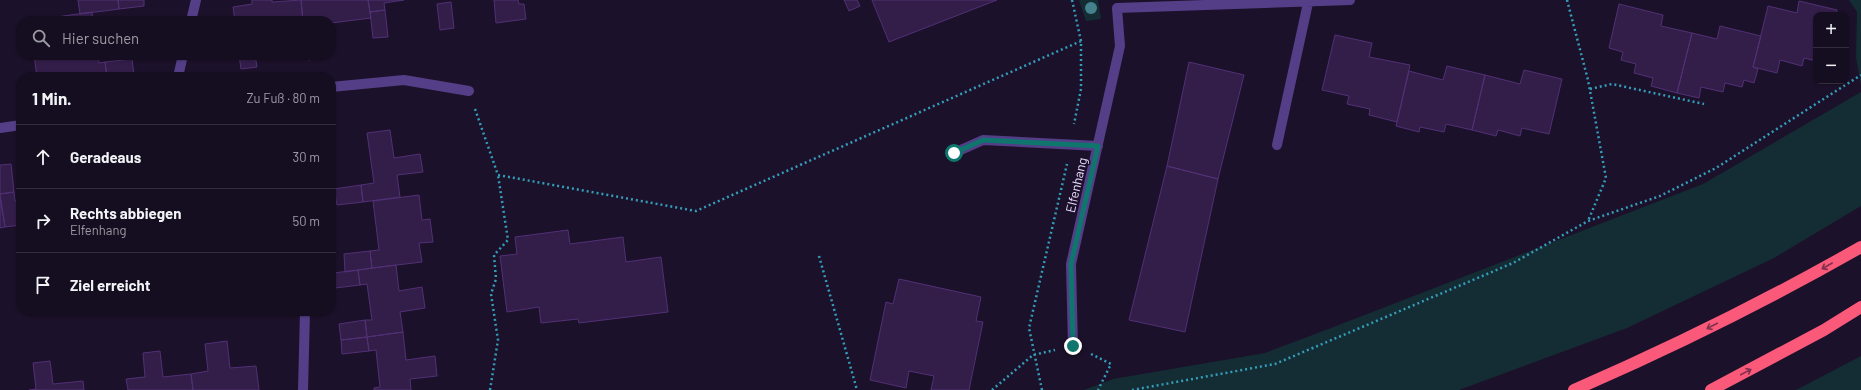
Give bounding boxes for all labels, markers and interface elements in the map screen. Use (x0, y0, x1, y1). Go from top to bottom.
map controls (1813, 12, 1849, 84)
button: + (1813, 12, 1849, 48)
search box (16, 16, 336, 60)
icon: search (30, 27, 52, 49)
text: Hier suchen (62, 29, 139, 47)
button: − (1813, 48, 1849, 84)
text: 1 Min. (32, 88, 72, 108)
text: Zu Fuß · 80 m (246, 90, 320, 106)
route start (945, 144, 963, 162)
icon: ahead (32, 146, 54, 168)
text: Geradeaus (70, 148, 141, 166)
text: 30 m (293, 149, 320, 165)
street label: Elfenhang (1062, 156, 1090, 214)
text: Rechts abbiegen (70, 204, 181, 222)
icon: right (32, 210, 54, 232)
text: 50 m (293, 213, 320, 229)
text: Elfenhang (70, 222, 126, 238)
one-way arrow (1821, 263, 1833, 271)
icon: arrive (32, 274, 54, 296)
text: Ziel erreicht (70, 276, 151, 294)
one-way arrow (1706, 323, 1718, 330)
route end (1064, 337, 1082, 355)
one-way arrow (1739, 367, 1751, 375)

